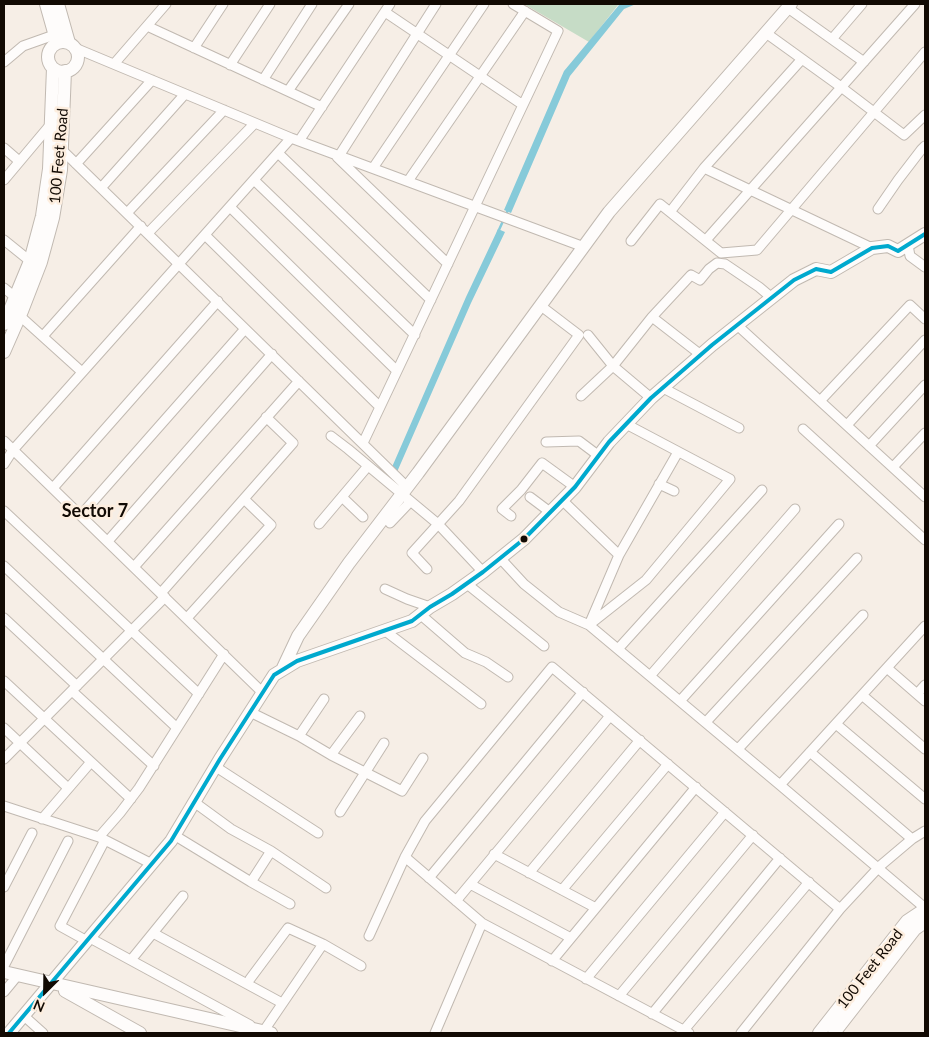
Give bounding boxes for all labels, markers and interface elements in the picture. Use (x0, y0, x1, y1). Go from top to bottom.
street label: 100 Feet Road (46, 107, 72, 205)
district label: Sector 7 (62, 500, 128, 522)
unlabelled marker (519, 534, 529, 544)
street label: 100 Feet Road (833, 926, 907, 1012)
north arrow (20, 967, 70, 1017)
text: N (31, 996, 47, 1016)

